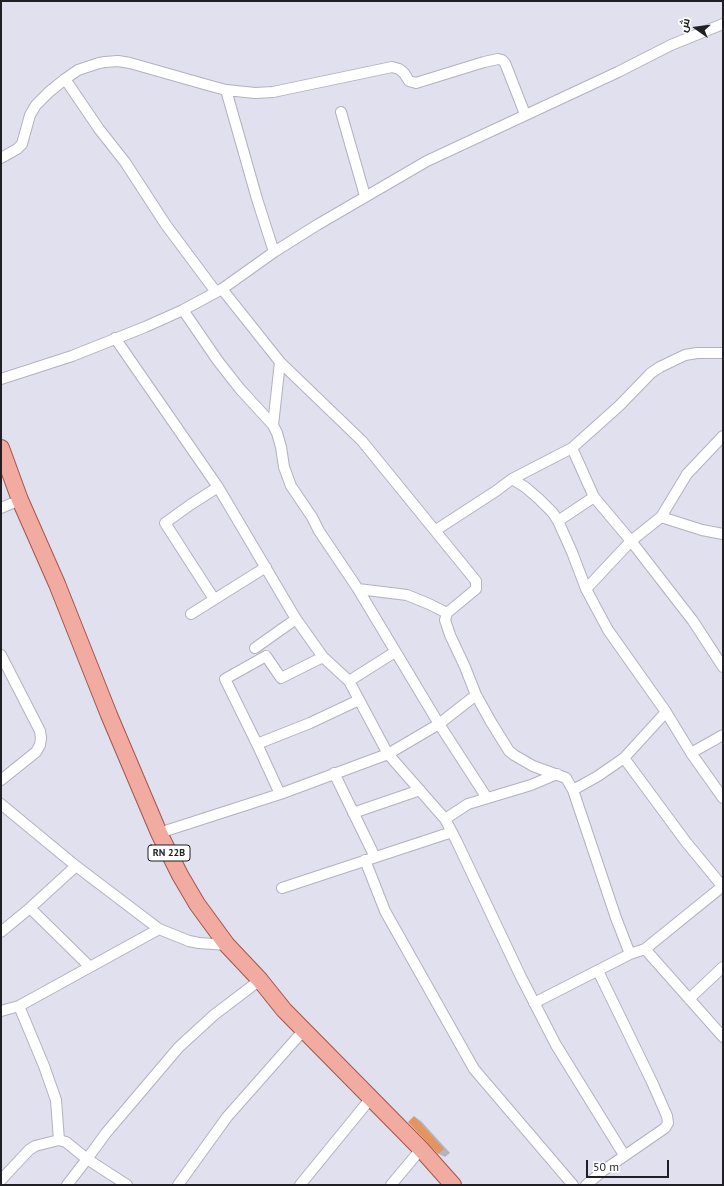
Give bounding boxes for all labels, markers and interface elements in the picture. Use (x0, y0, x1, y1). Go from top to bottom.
north arrow (676, 8, 716, 48)
text: ش (676, 17, 693, 34)
road number: RN 22B (148, 845, 190, 861)
scale bar (588, 1152, 671, 1178)
text: 50 m (593, 1159, 619, 1174)

